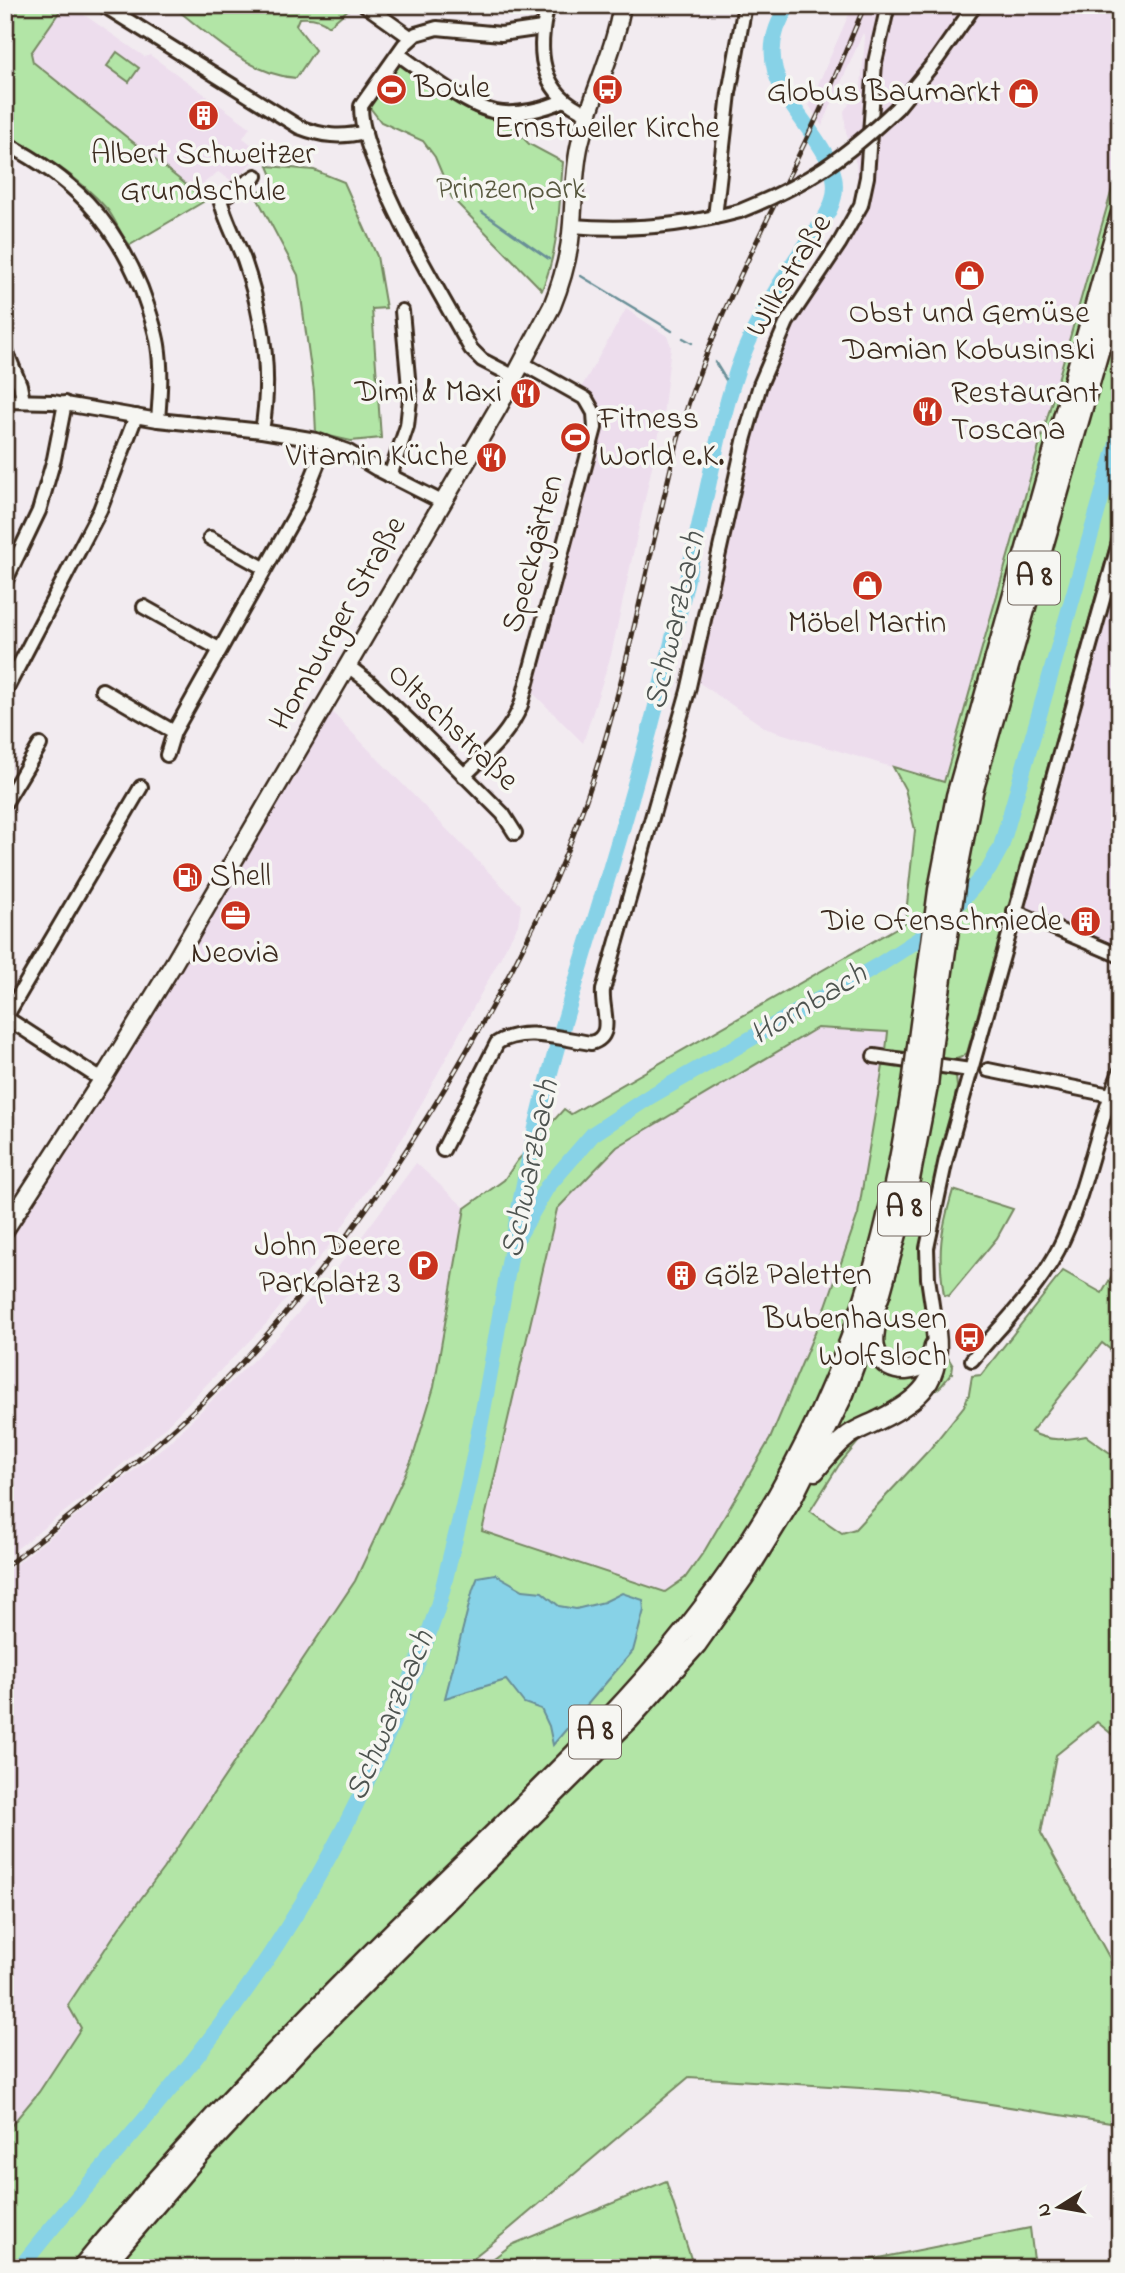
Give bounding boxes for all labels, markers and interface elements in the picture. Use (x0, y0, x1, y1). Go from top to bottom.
place label: Boule (413, 66, 491, 113)
place label: Globus Baumarkt (767, 70, 1001, 117)
sports icon: Boule (374, 72, 408, 106)
bus stop icon: Ernstweiler Kirche (590, 73, 624, 107)
shop icon: Globus Baumarkt (1007, 76, 1041, 110)
building icon: Albert Schweitzer Grundschule (186, 99, 220, 133)
place label: Ernstweiler Kirche (494, 106, 721, 153)
place label: Albert Schweitzer Grundschule (91, 132, 315, 216)
park label: Prinzenpark (436, 167, 587, 214)
street label: Wilkstraße (735, 205, 846, 347)
shop icon: Obst und Gemüse Damian Kobusinski (952, 258, 986, 292)
place label: Obst und Gemüse Damian Kobusinski (842, 291, 1095, 375)
place label: Dimi & Maxi (354, 370, 502, 417)
place label: Restaurant Toscana (951, 371, 1100, 455)
restaurant icon: Dimi & Maxi (508, 376, 542, 410)
restaurant icon: Restaurant Toscana (911, 395, 945, 429)
place label: Fitness World e.K. (598, 397, 725, 481)
sports icon: Fitness World e.K. (559, 421, 593, 455)
place label: Vitamin Küche (285, 434, 469, 481)
restaurant icon: Vitamin Küche (474, 440, 508, 474)
street label: Speckgärten (490, 470, 578, 638)
street label: Homburger Straße (258, 507, 420, 740)
water label: Schwarzbach (632, 526, 720, 714)
road number: A 8 (1008, 552, 1060, 604)
shop icon: Möbel Martin (850, 568, 884, 602)
place label: Möbel Martin (788, 601, 946, 648)
street label: Oltschstraße (375, 653, 529, 804)
place label: Shell (210, 854, 271, 901)
fuel station icon: Shell (170, 860, 204, 894)
office icon: Neovia (218, 898, 252, 932)
place label: Die Ofenschmiede (820, 899, 1063, 946)
building icon: Die Ofenschmiede (1068, 905, 1102, 939)
place label: Neovia (191, 931, 279, 978)
water label: Hornbach (742, 951, 878, 1059)
water label: Schwarzbach (489, 1074, 574, 1262)
road number: A 8 (878, 1182, 930, 1236)
place label: John Deere Parkplatz 3 (254, 1224, 402, 1308)
parking icon: John Deere Parkplatz 3 (407, 1248, 441, 1282)
place label: Gölz Paletten (704, 1253, 872, 1300)
building icon: Gölz Paletten (664, 1259, 698, 1293)
place label: Bubenhausen Wolfsloch (762, 1297, 947, 1381)
bus stop icon: Bubenhausen Wolfsloch (953, 1321, 987, 1355)
water label: Schwarzbach (334, 1622, 449, 1809)
road number: A 8 (569, 1706, 621, 1758)
north arrow (1024, 2172, 1094, 2242)
text: N (1030, 2201, 1059, 2219)

